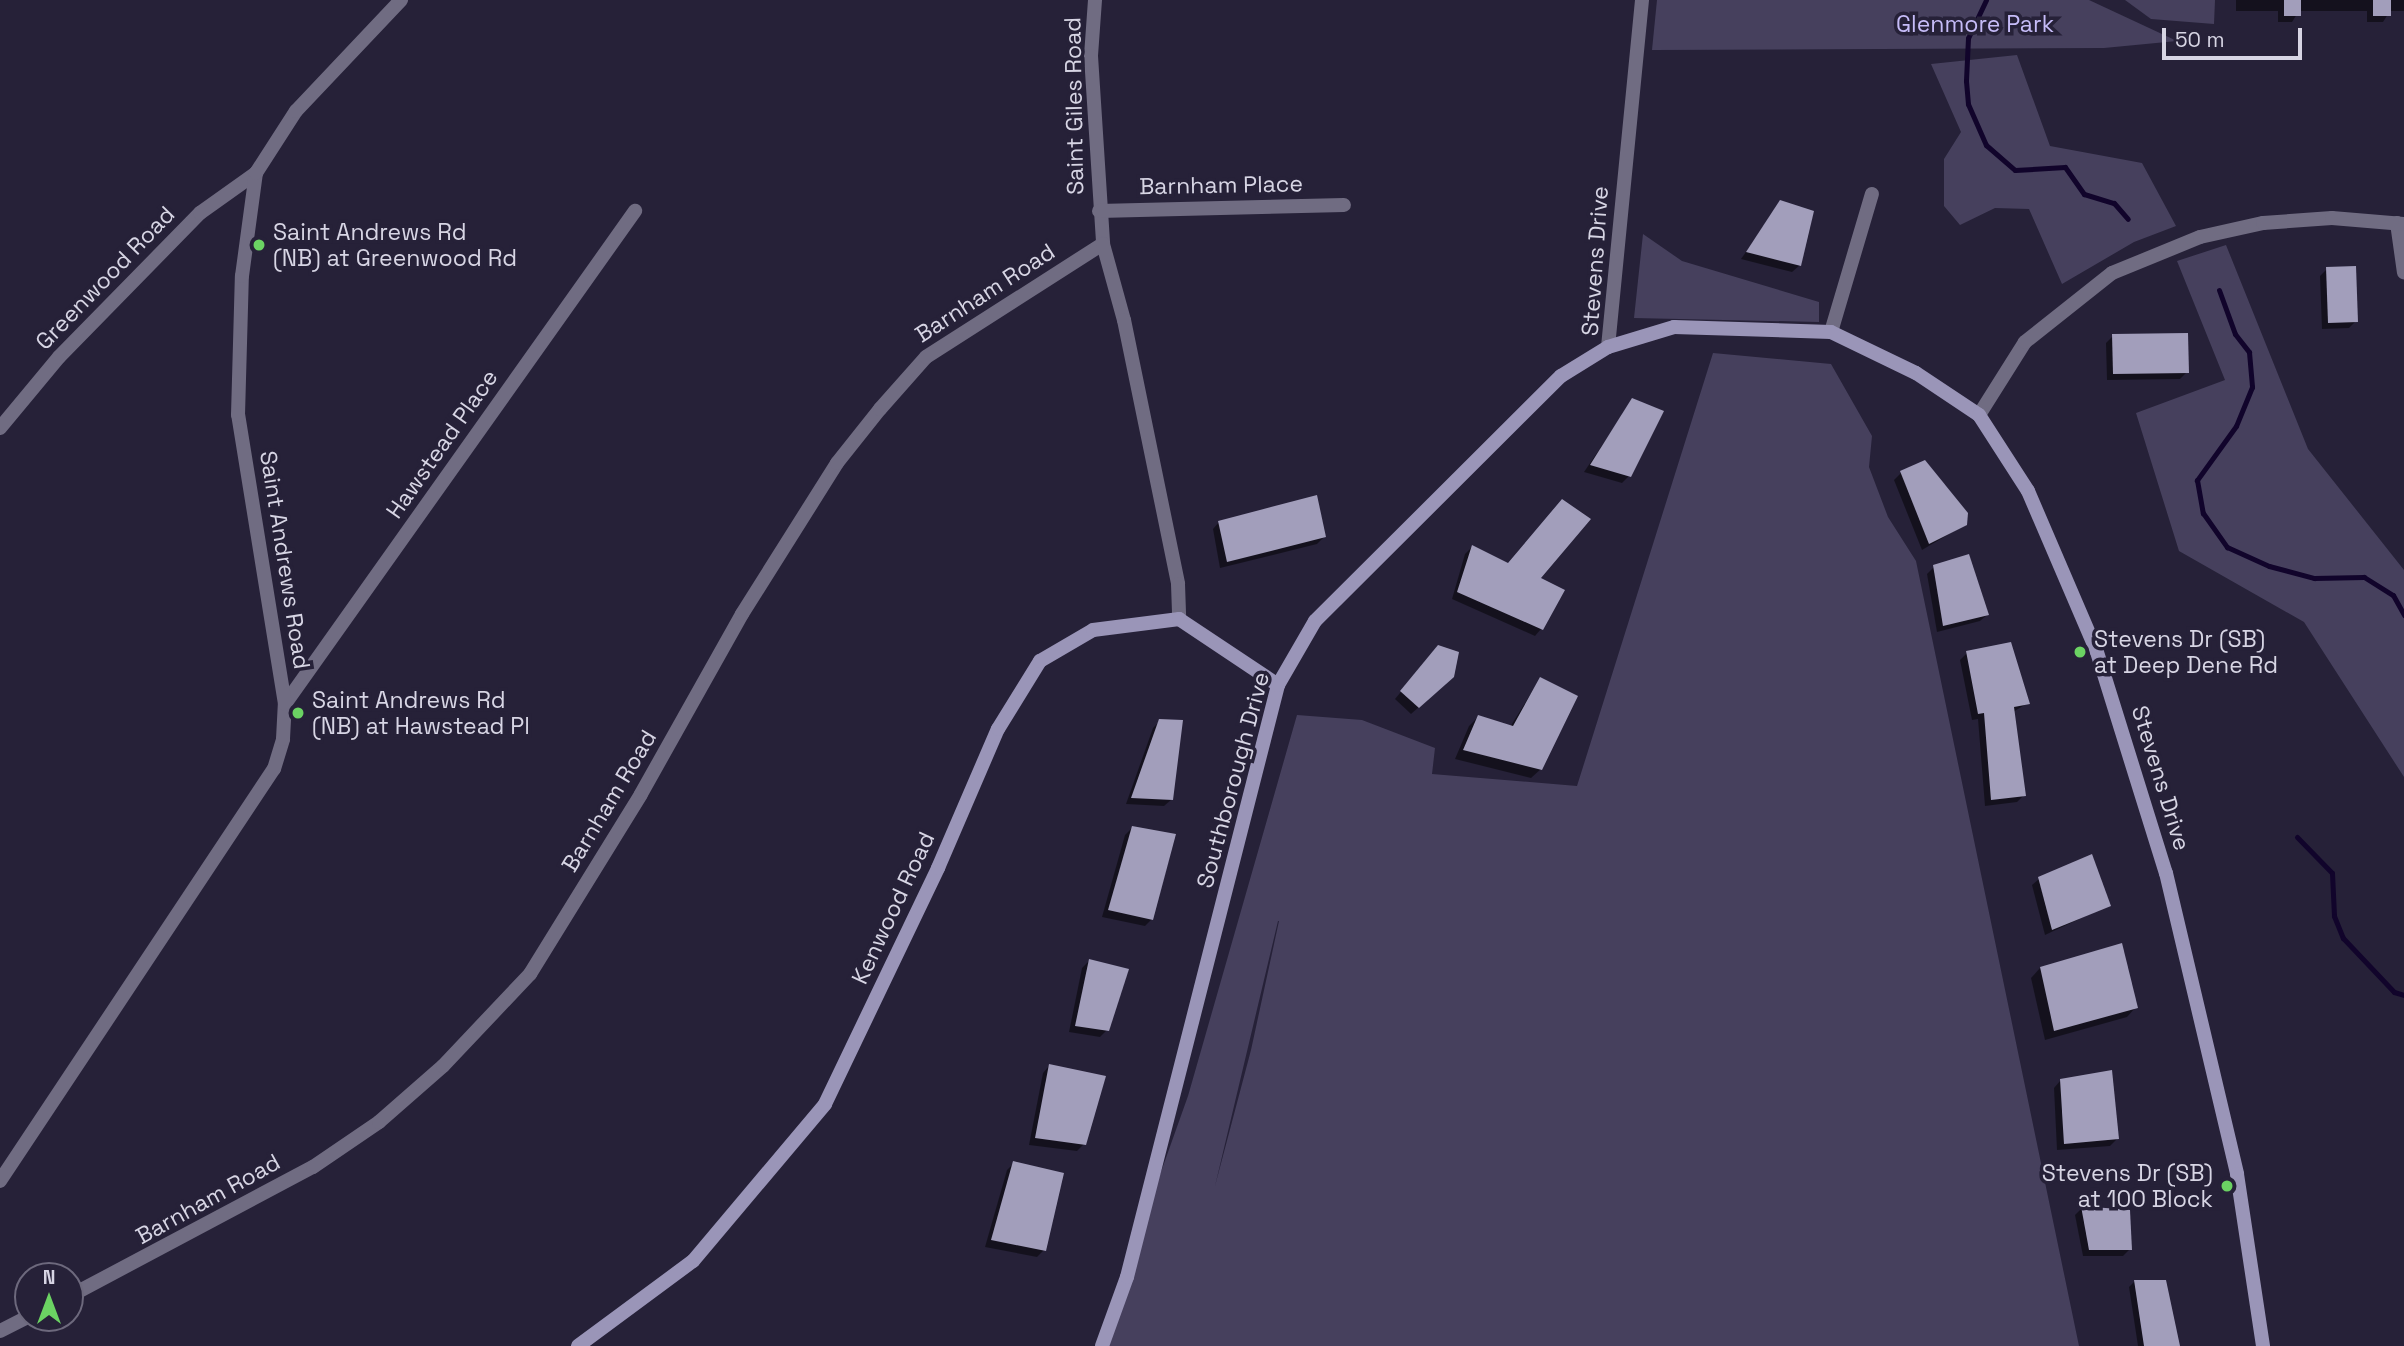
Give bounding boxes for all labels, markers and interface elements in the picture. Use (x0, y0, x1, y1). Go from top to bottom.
park label: Glenmore Park (1896, 10, 2054, 38)
scale bar (2166, 14, 2306, 58)
street label: Saint Giles Road (1059, 17, 1089, 195)
text: 50 m (2175, 26, 2225, 53)
street label: Barnham Place (1139, 170, 1303, 200)
street label: Stevens Drive (1576, 185, 1614, 337)
street label: Greenwood Road (30, 201, 180, 355)
place label: Saint Andrews Rd (NB) at Greenwood Rd (273, 218, 517, 272)
marker: Saint Andrews Rd (NB) at Greenwood Rd (251, 237, 267, 253)
street label: Barnham Road (910, 238, 1060, 348)
street label: Hawstead Place (380, 364, 504, 524)
street label: Saint Andrews Road (254, 449, 316, 671)
place label: Stevens Dr (SB) at Deep Dene Rd (2094, 625, 2278, 679)
marker: Stevens Dr (SB) at Deep Dene Rd (2072, 644, 2088, 660)
street label: Southborough Drive (1191, 669, 1275, 891)
place label: Saint Andrews Rd (NB) at Hawstead Pl (312, 686, 530, 740)
street label: Stevens Drive (2126, 702, 2196, 854)
marker: Saint Andrews Rd (NB) at Hawstead Pl (290, 705, 306, 721)
street label: Barnham Road (556, 725, 662, 877)
street label: Kenwood Road (846, 827, 940, 989)
street label: Barnham Road (131, 1148, 285, 1250)
place label: Stevens Dr (SB) at 100 Block (2042, 1159, 2213, 1213)
marker: Stevens Dr (SB) at 100 Block (2219, 1178, 2235, 1194)
north arrow (14, 1262, 84, 1332)
text: N (43, 1265, 55, 1290)

